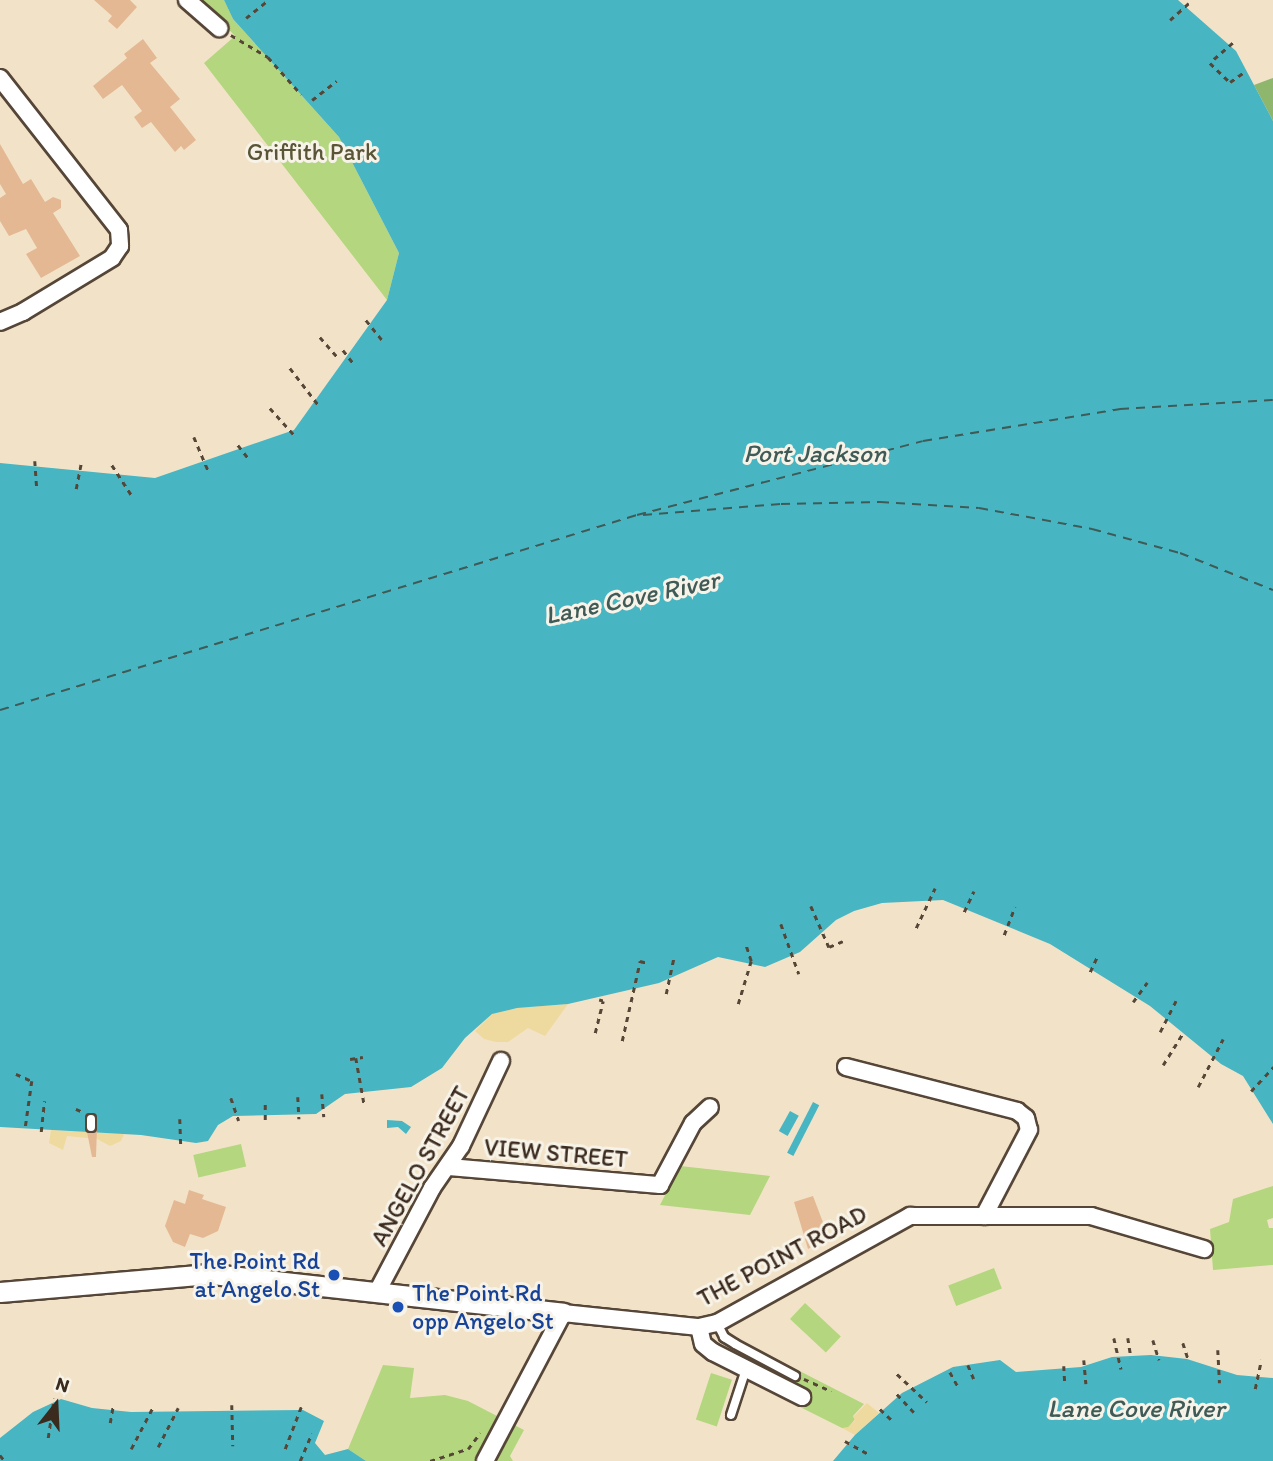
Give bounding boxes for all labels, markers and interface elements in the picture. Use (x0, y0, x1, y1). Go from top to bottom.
park label: Griffith Park (247, 138, 377, 166)
water label: Port Jackson (743, 438, 887, 470)
water label: Lane Cove River (542, 564, 722, 632)
street label: ANGELO STREET (364, 1081, 476, 1251)
street label: VIEW STREET (483, 1132, 629, 1174)
street label: THE POINT ROAD (694, 1200, 870, 1312)
place label: The Point Rd at Angelo St (190, 1247, 320, 1303)
marker: The Point Rd at Angelo St (326, 1267, 342, 1283)
place label: The Point Rd opp Angelo St (412, 1279, 554, 1335)
marker: The Point Rd opp Angelo St (390, 1299, 406, 1315)
north arrow (21, 1370, 91, 1440)
text: N (53, 1372, 72, 1397)
water label: Lane Cove River (1048, 1393, 1224, 1425)

